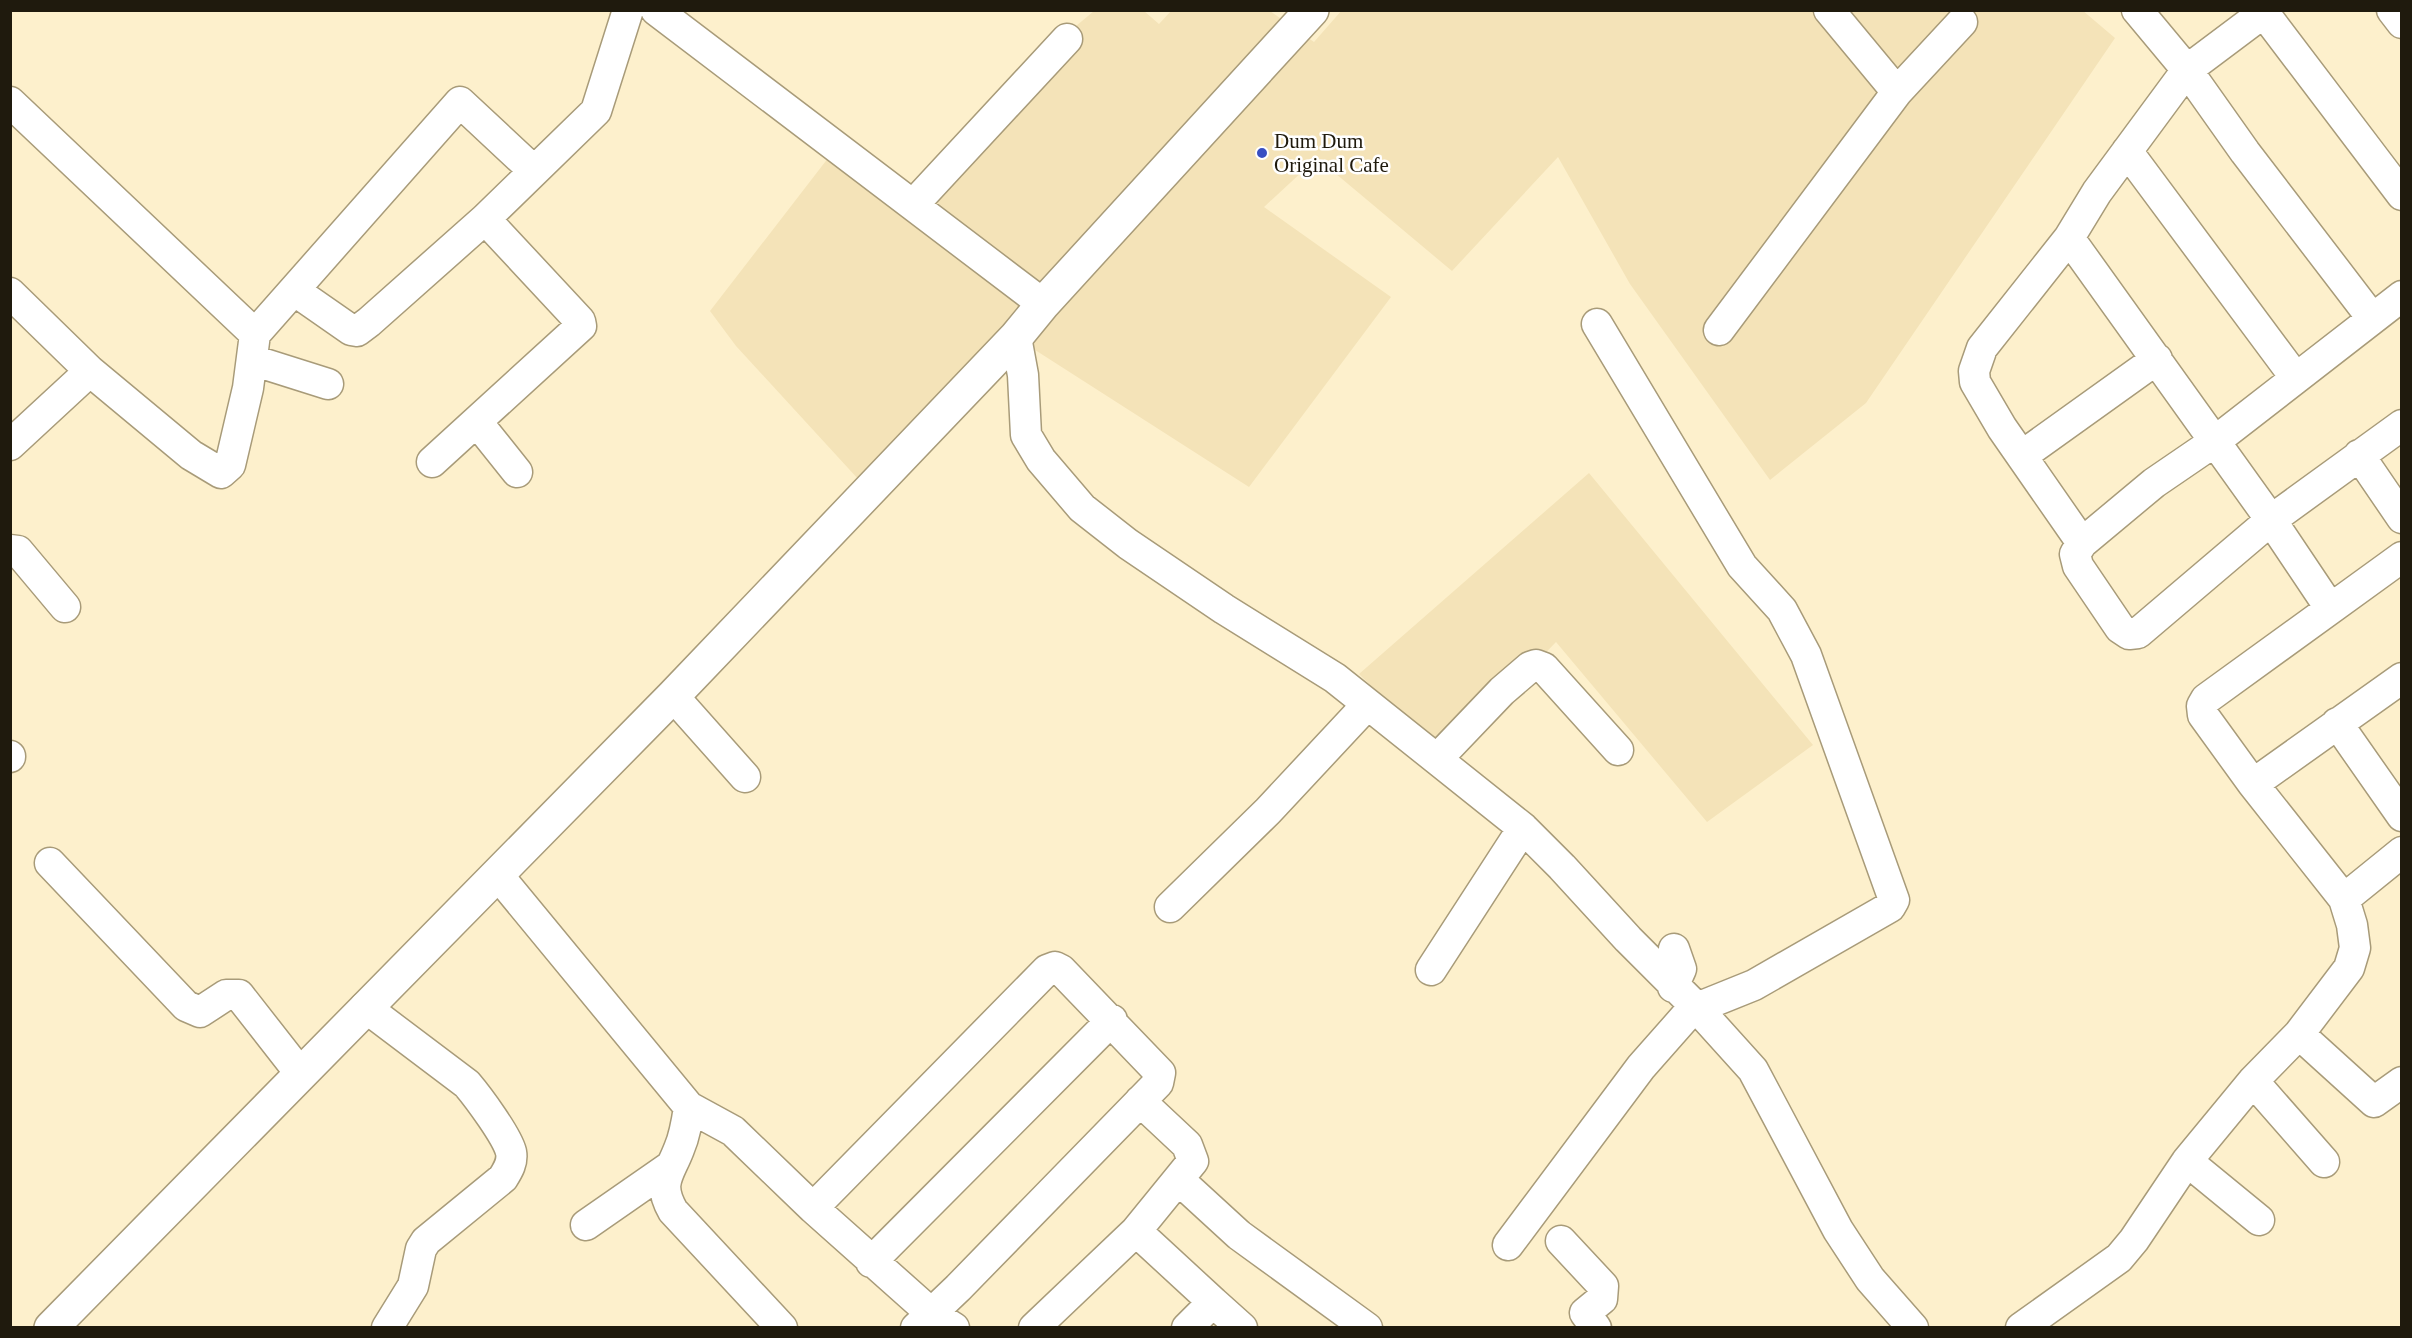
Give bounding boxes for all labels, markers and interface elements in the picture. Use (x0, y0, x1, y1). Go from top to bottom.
place label: Dum Dum Original Cafe (1274, 129, 1389, 177)
marker: Dum Dum Original Cafe (1255, 146, 1269, 160)

